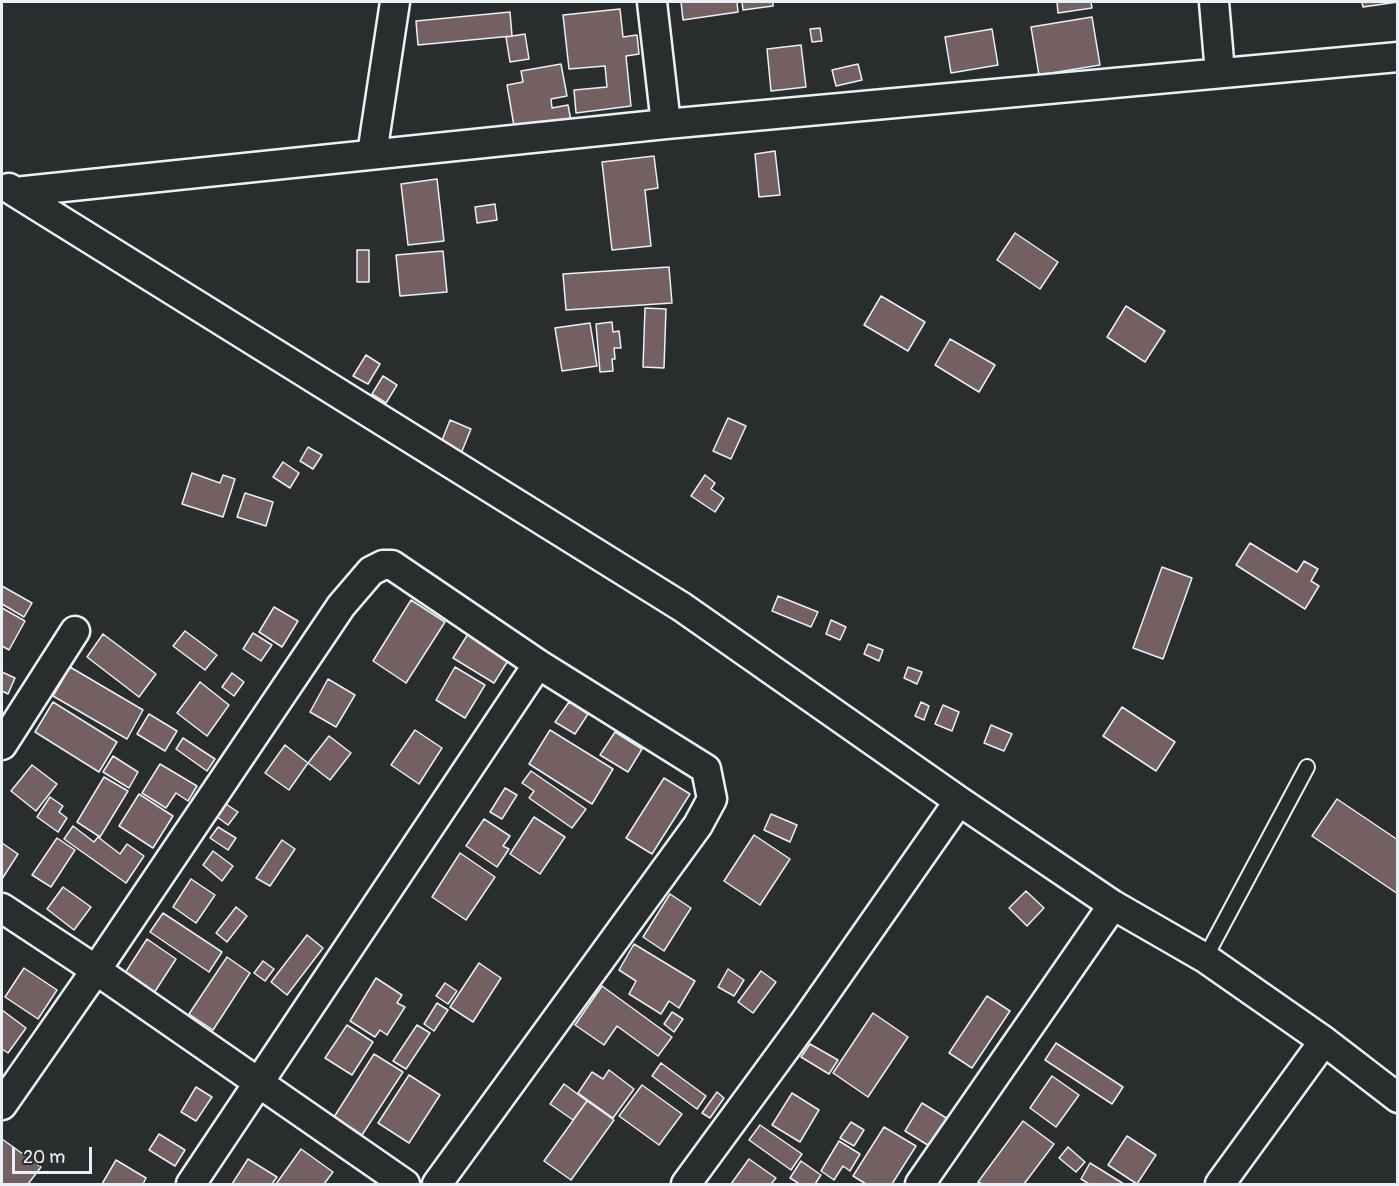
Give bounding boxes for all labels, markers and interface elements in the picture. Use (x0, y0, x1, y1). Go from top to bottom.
scale bar (15, 1135, 94, 1173)
text: 20 m (23, 1146, 65, 1169)

